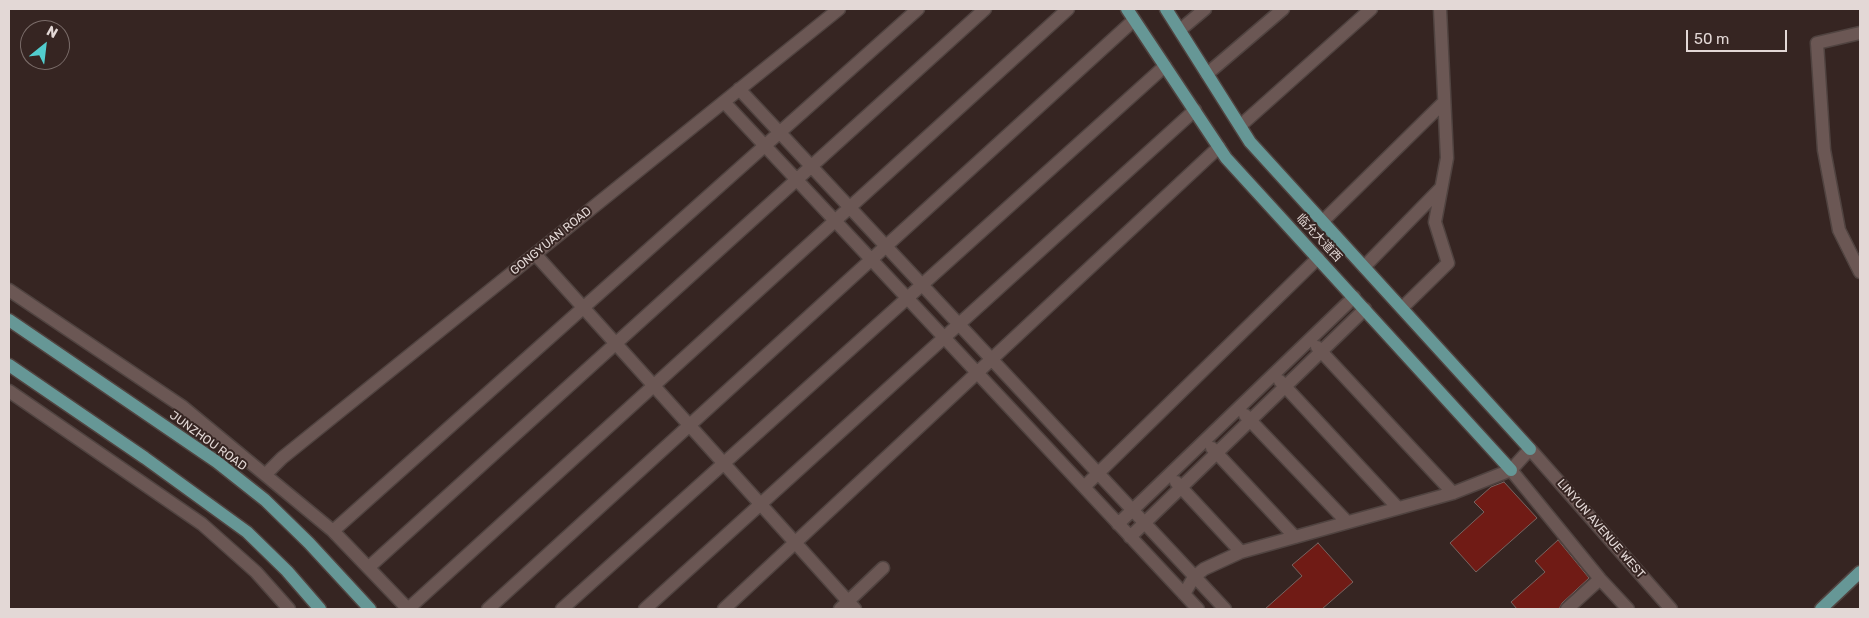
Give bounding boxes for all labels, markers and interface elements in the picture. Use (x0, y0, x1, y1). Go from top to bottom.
north arrow (20, 20, 70, 70)
scale bar (1689, 20, 1790, 52)
text: N (43, 22, 61, 42)
text: 50 m (1694, 30, 1729, 48)
street label: GONGYUAN ROAD (508, 204, 594, 278)
street label: 临允大道西 (1293, 211, 1345, 265)
street label: JUNZHOU ROAD (167, 408, 249, 474)
street label: LINYUN AVENUE WEST (1554, 477, 1648, 581)

